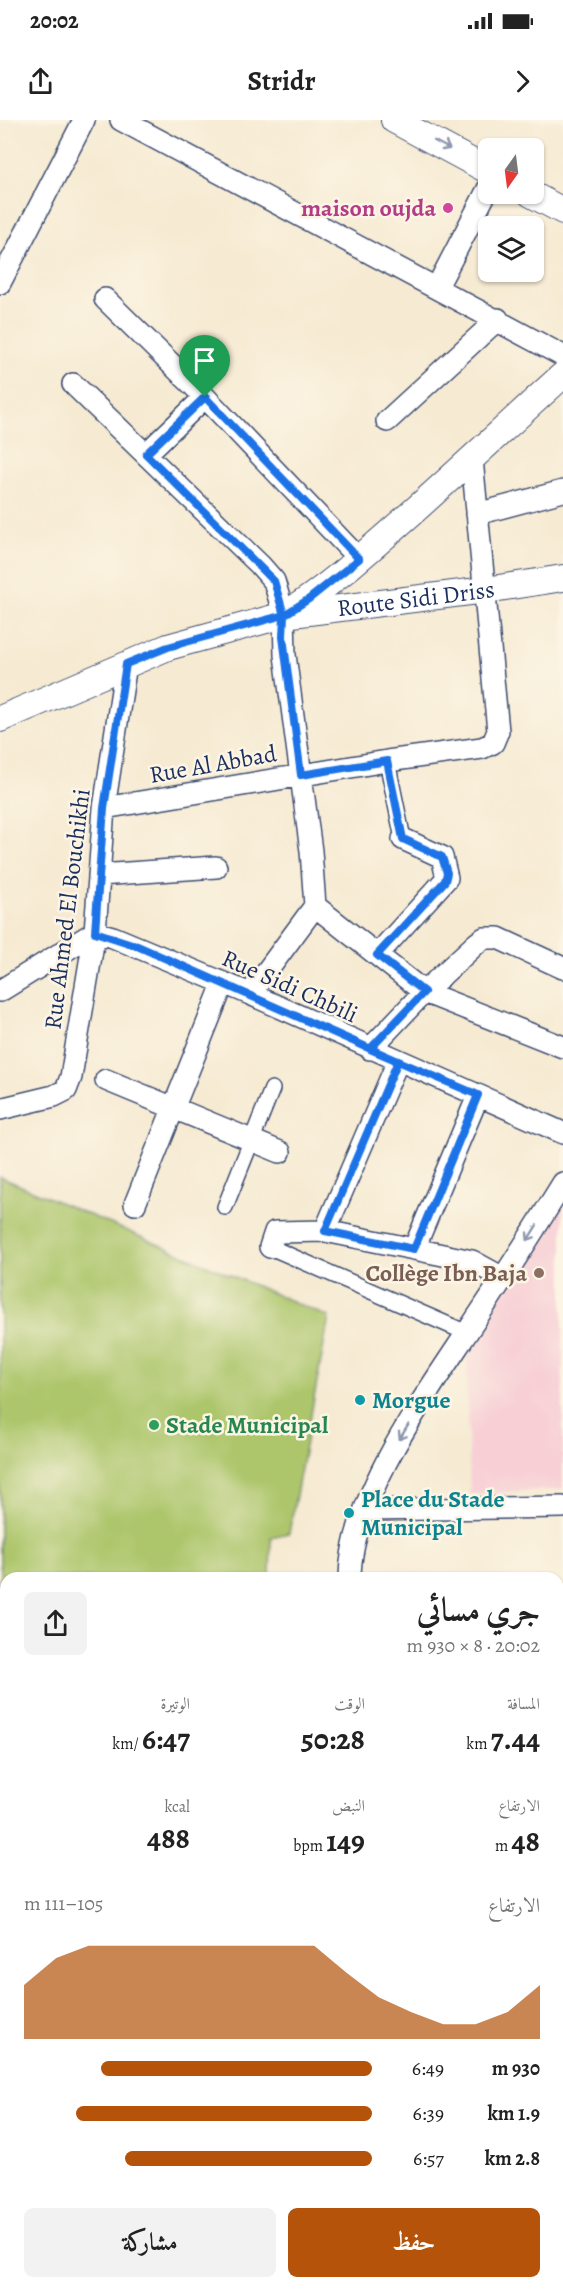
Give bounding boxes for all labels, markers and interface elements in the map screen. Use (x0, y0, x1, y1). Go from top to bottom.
text: 20:02 (30, 6, 79, 36)
text: Stridr (247, 63, 316, 99)
icon: share (24, 65, 57, 98)
icon: forward (506, 65, 539, 98)
north arrow (478, 138, 544, 204)
map controls (478, 138, 544, 282)
one-way arrow (432, 140, 450, 151)
place label: maison oujda (301, 192, 436, 224)
marker: maison oujda (441, 201, 455, 215)
button: layers (478, 216, 544, 282)
pin (179, 335, 230, 397)
icon: arrive (188, 344, 221, 377)
street label: Route Sidi Driss (335, 573, 497, 624)
street label: Rue Al Abbad (147, 737, 279, 791)
street label: Rue Ahmed El Bouchikhi (36, 787, 98, 1031)
street label: Rue Sidi Chbili (217, 942, 363, 1030)
one-way arrow (525, 1224, 537, 1241)
place label: Collège Ibn Baja (365, 1257, 527, 1289)
marker: Collège Ibn Baja (532, 1266, 546, 1280)
place label: Morgue (372, 1384, 451, 1416)
marker: Morgue (353, 1393, 367, 1407)
place label: Stade Municipal (166, 1409, 329, 1441)
marker: Stade Municipal (147, 1418, 161, 1432)
one-way arrow (398, 1423, 410, 1440)
place label: Place du Stade Municipal (361, 1483, 505, 1543)
marker: Place du Stade Municipal (342, 1506, 356, 1520)
text: جري مسائي (417, 1587, 540, 1632)
button: share (24, 1592, 87, 1655)
text: 20:02 · 8 × 930 m (407, 1632, 540, 1659)
text: الوتيرة (160, 1693, 190, 1715)
text: الوقت (334, 1693, 365, 1715)
text: المسافة (507, 1693, 540, 1715)
text: 6:47 (142, 1719, 190, 1759)
text: 50:28 (301, 1719, 365, 1759)
text: 7.44 (491, 1719, 540, 1759)
text: /km (112, 1733, 142, 1755)
text: km (466, 1733, 491, 1755)
text: النبض (332, 1795, 365, 1817)
text: الارتفاع (498, 1795, 540, 1817)
text: kcal (164, 1796, 190, 1818)
text: 488 (147, 1818, 190, 1858)
text: 149 (326, 1821, 365, 1861)
text: 48 (512, 1821, 540, 1861)
text: bpm (293, 1835, 326, 1857)
text: m (495, 1835, 512, 1857)
text: 105–111 m (24, 1890, 103, 1917)
text: الارتفاع (488, 1892, 540, 1919)
text: 6:49 (412, 2055, 444, 2082)
text: 930 m (492, 2055, 540, 2082)
text: 6:39 (413, 2100, 444, 2127)
text: 1.9 km (487, 2100, 540, 2127)
text: 6:57 (413, 2145, 444, 2172)
text: 2.8 km (485, 2145, 540, 2172)
button: مشاركة (24, 2208, 276, 2277)
button: حفظ (288, 2208, 540, 2277)

